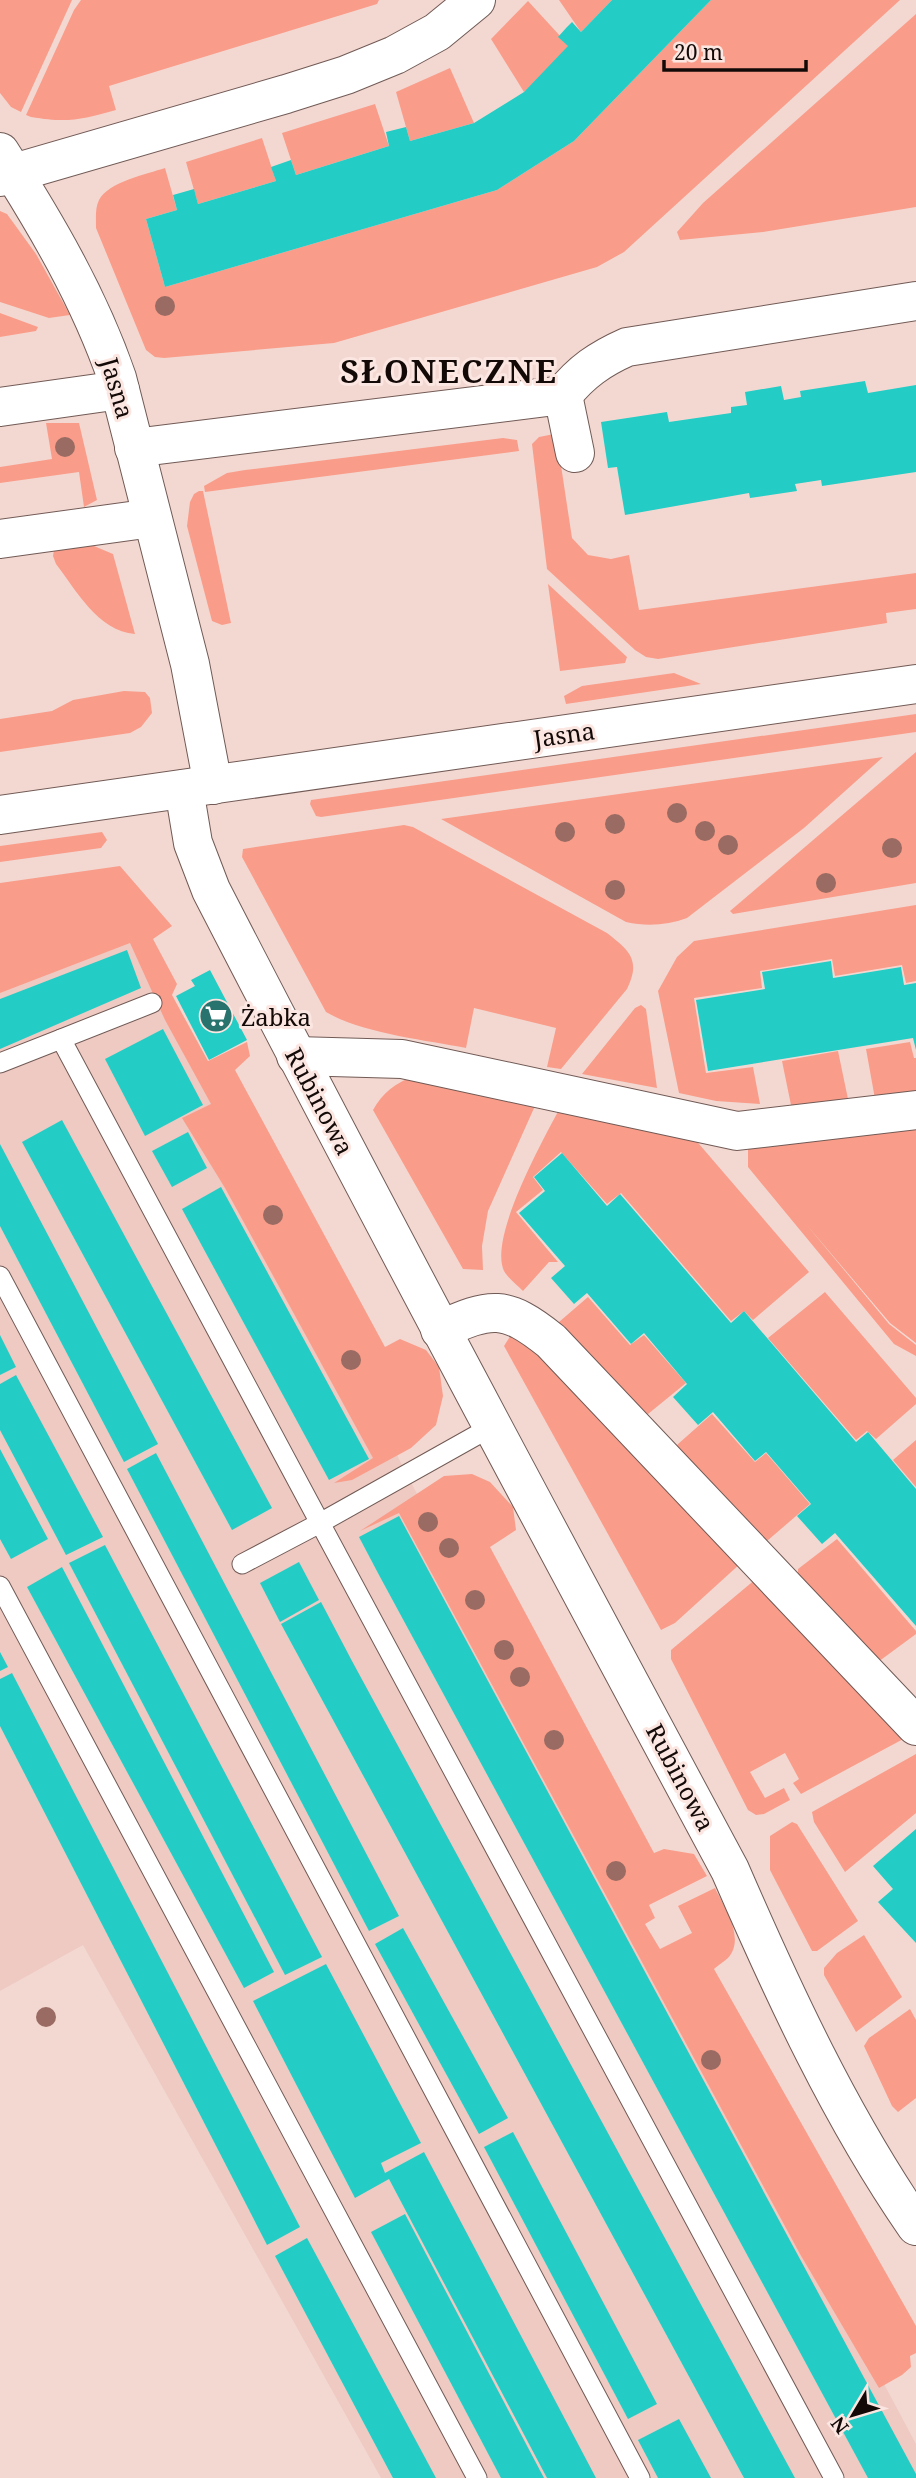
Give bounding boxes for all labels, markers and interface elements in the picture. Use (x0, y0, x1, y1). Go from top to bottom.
scale bar (664, 28, 806, 72)
text: 20 m (674, 38, 723, 66)
district label: SŁONECZNE (340, 349, 558, 392)
street label: Jasna (93, 353, 142, 422)
street label: Jasna (530, 713, 597, 755)
supermarket icon: Żabka (197, 997, 235, 1035)
place label: Żabka (241, 1000, 311, 1033)
street label: Rubinowa (278, 1042, 362, 1160)
street label: Rubinowa (639, 1718, 723, 1836)
north arrow (818, 2380, 888, 2450)
text: N (825, 2412, 854, 2439)

